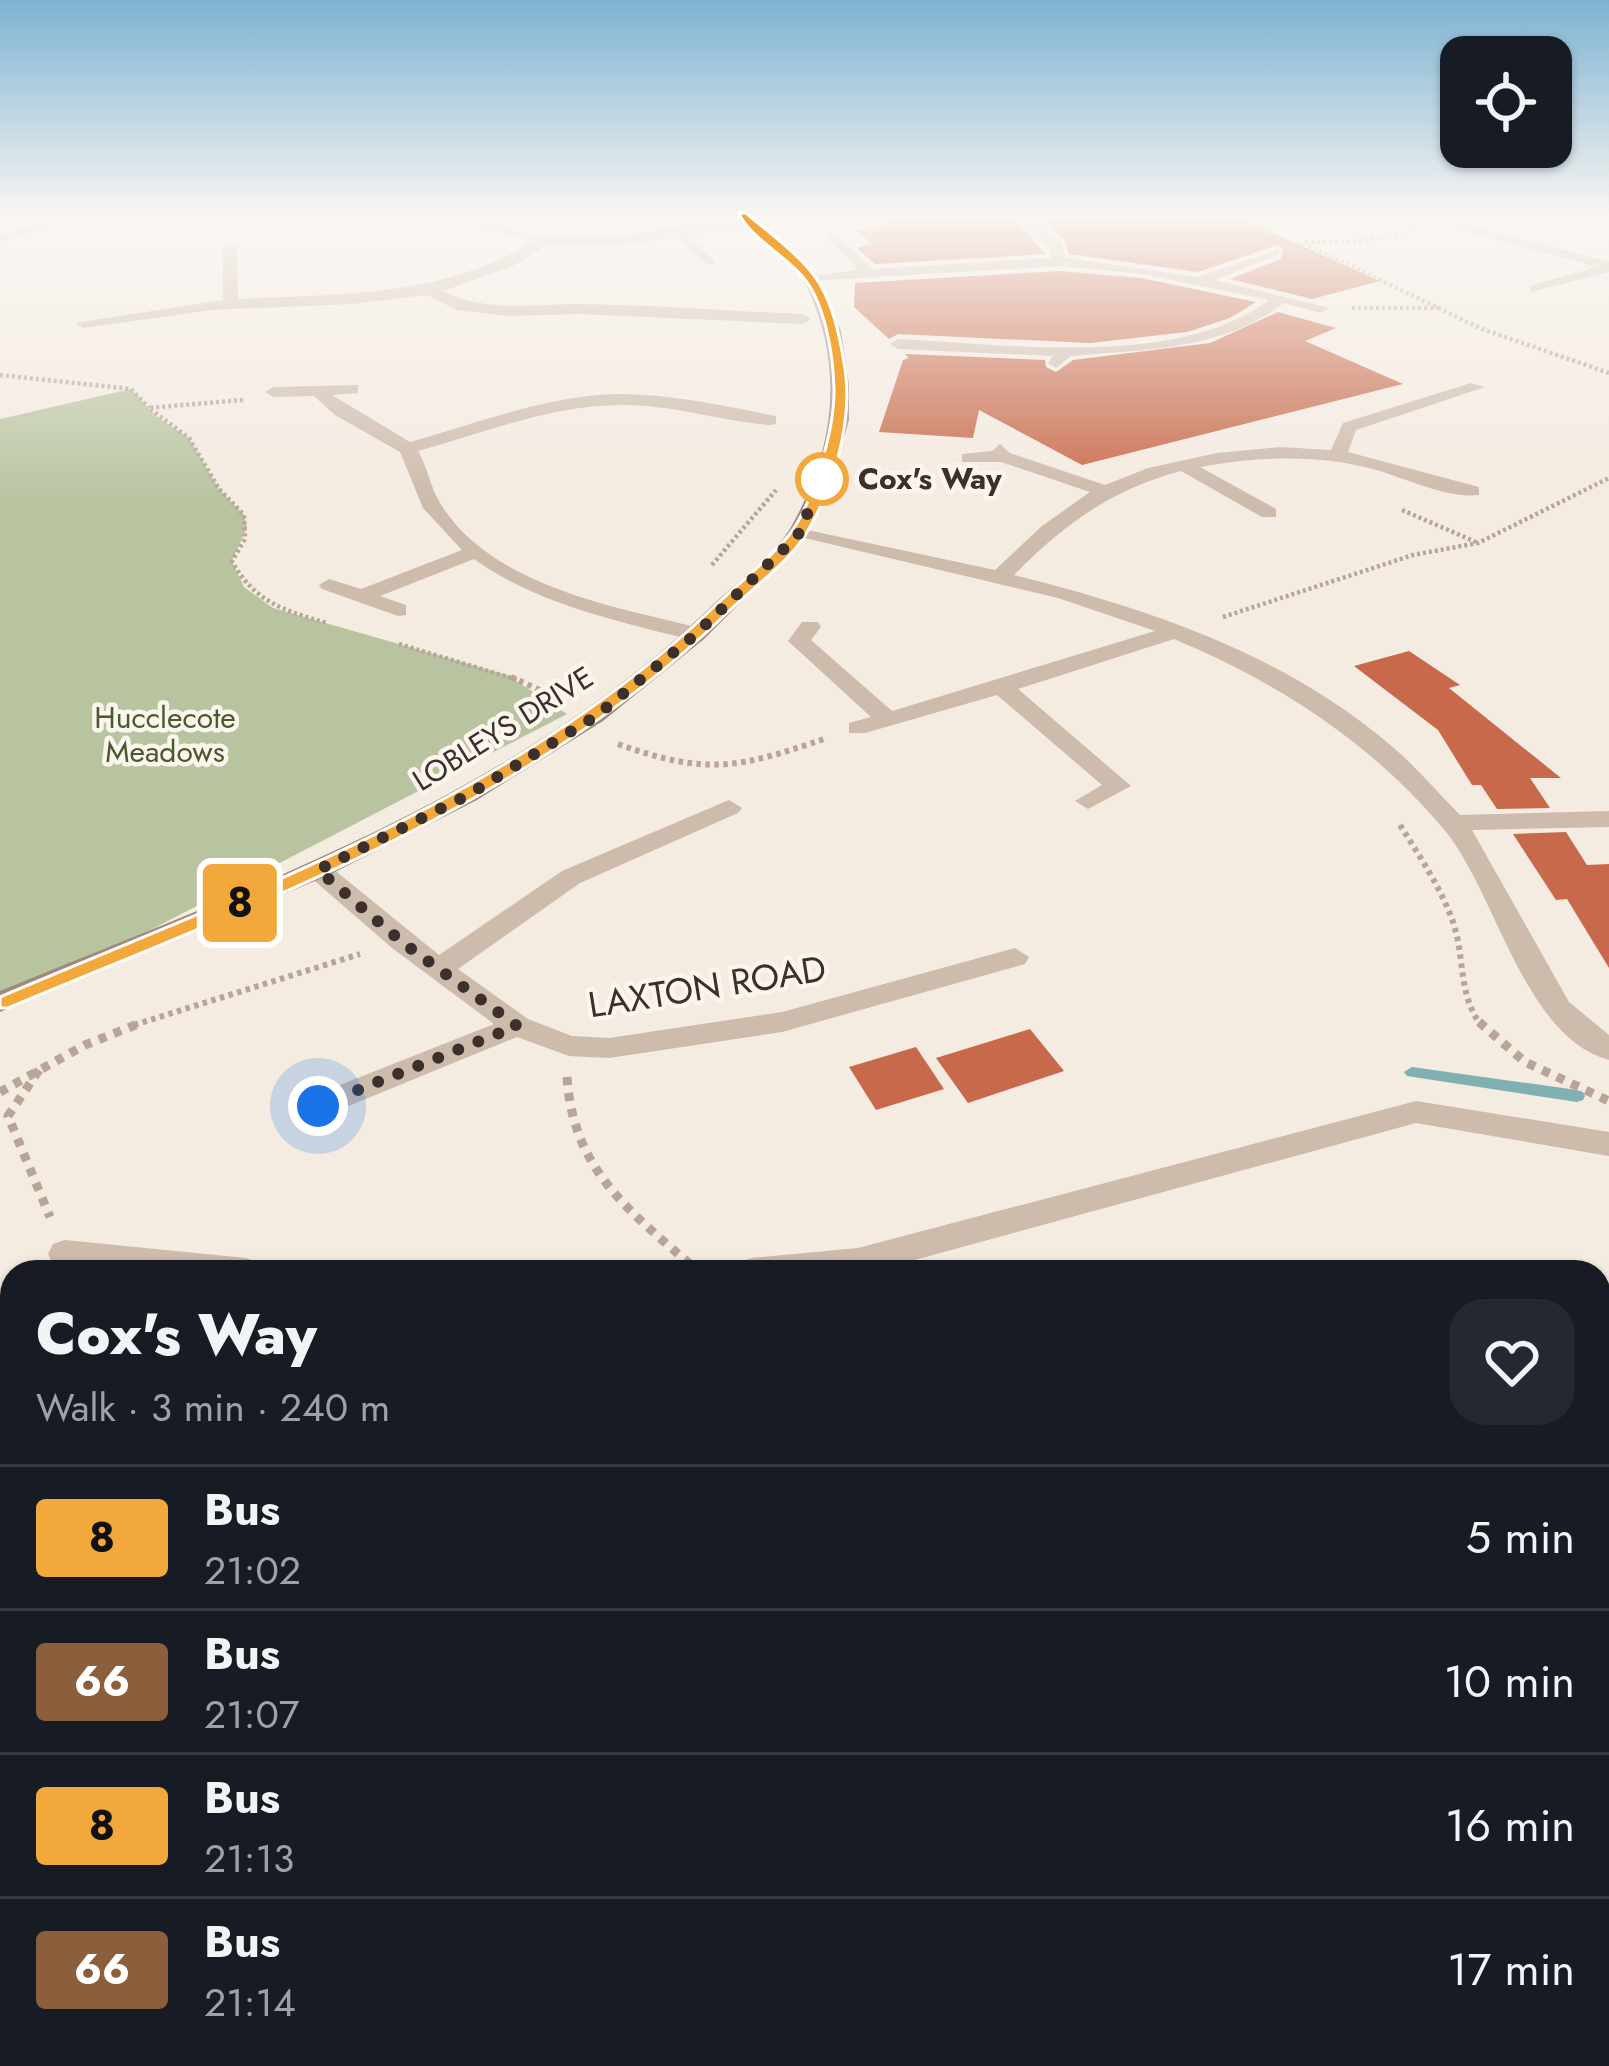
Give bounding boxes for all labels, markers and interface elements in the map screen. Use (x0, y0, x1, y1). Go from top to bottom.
map controls (1440, 36, 1572, 168)
button: locate (1440, 36, 1572, 168)
marker: Cox's Way (797, 454, 847, 504)
place label: Cox's Way (858, 457, 1002, 500)
street label: LOBLEYS DRIVE (404, 656, 602, 801)
park label: Hucclecote Meadows (94, 696, 236, 773)
line badge: 8 (201, 864, 279, 942)
text: 8 (227, 872, 253, 933)
street label: LAXTON ROAD (584, 942, 830, 1030)
your location (288, 1076, 348, 1136)
text: Cox's Way (36, 1293, 317, 1375)
button: heart (1449, 1299, 1575, 1425)
text: Walk · 3 min · 240 m (36, 1379, 390, 1436)
text: Bus (204, 1477, 280, 1542)
text: 5 min (1466, 1505, 1575, 1570)
text: 8 (89, 1507, 115, 1568)
text: 21:02 (204, 1542, 301, 1599)
text: Bus (204, 1621, 280, 1686)
text: 10 min (1444, 1649, 1575, 1714)
text: 66 (74, 1651, 130, 1712)
text: 21:07 (204, 1686, 299, 1743)
text: Bus (204, 1765, 280, 1830)
text: 16 min (1445, 1793, 1575, 1858)
text: 8 (89, 1795, 115, 1856)
text: 21:13 (204, 1830, 294, 1887)
text: Bus (204, 1909, 280, 1974)
text: 17 min (1447, 1937, 1575, 2002)
text: 66 (74, 1939, 130, 2000)
text: 21:14 (204, 1974, 296, 2031)

